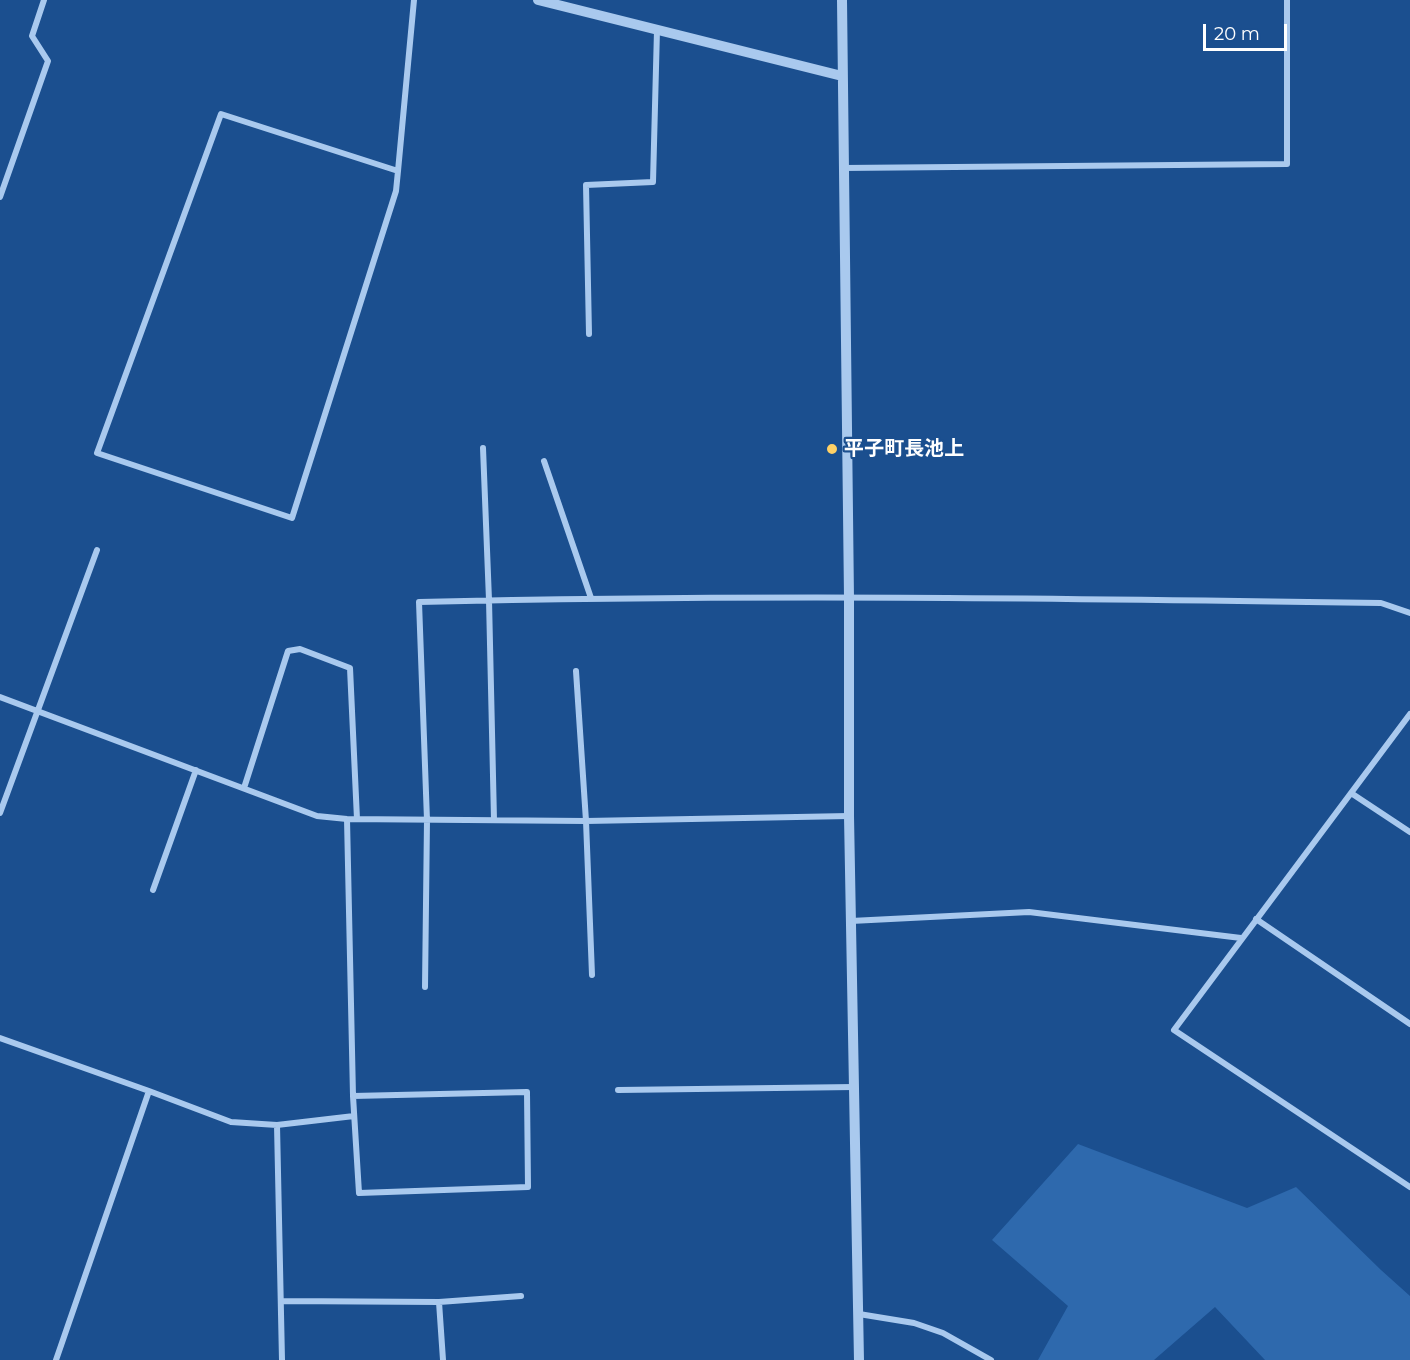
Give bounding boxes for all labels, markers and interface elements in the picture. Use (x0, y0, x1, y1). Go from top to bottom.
scale bar (1206, 12, 1290, 50)
text: 20 m (1214, 23, 1260, 45)
place label: 平子町長池上 (844, 437, 964, 461)
marker: 平子町長池上 (825, 442, 839, 456)

